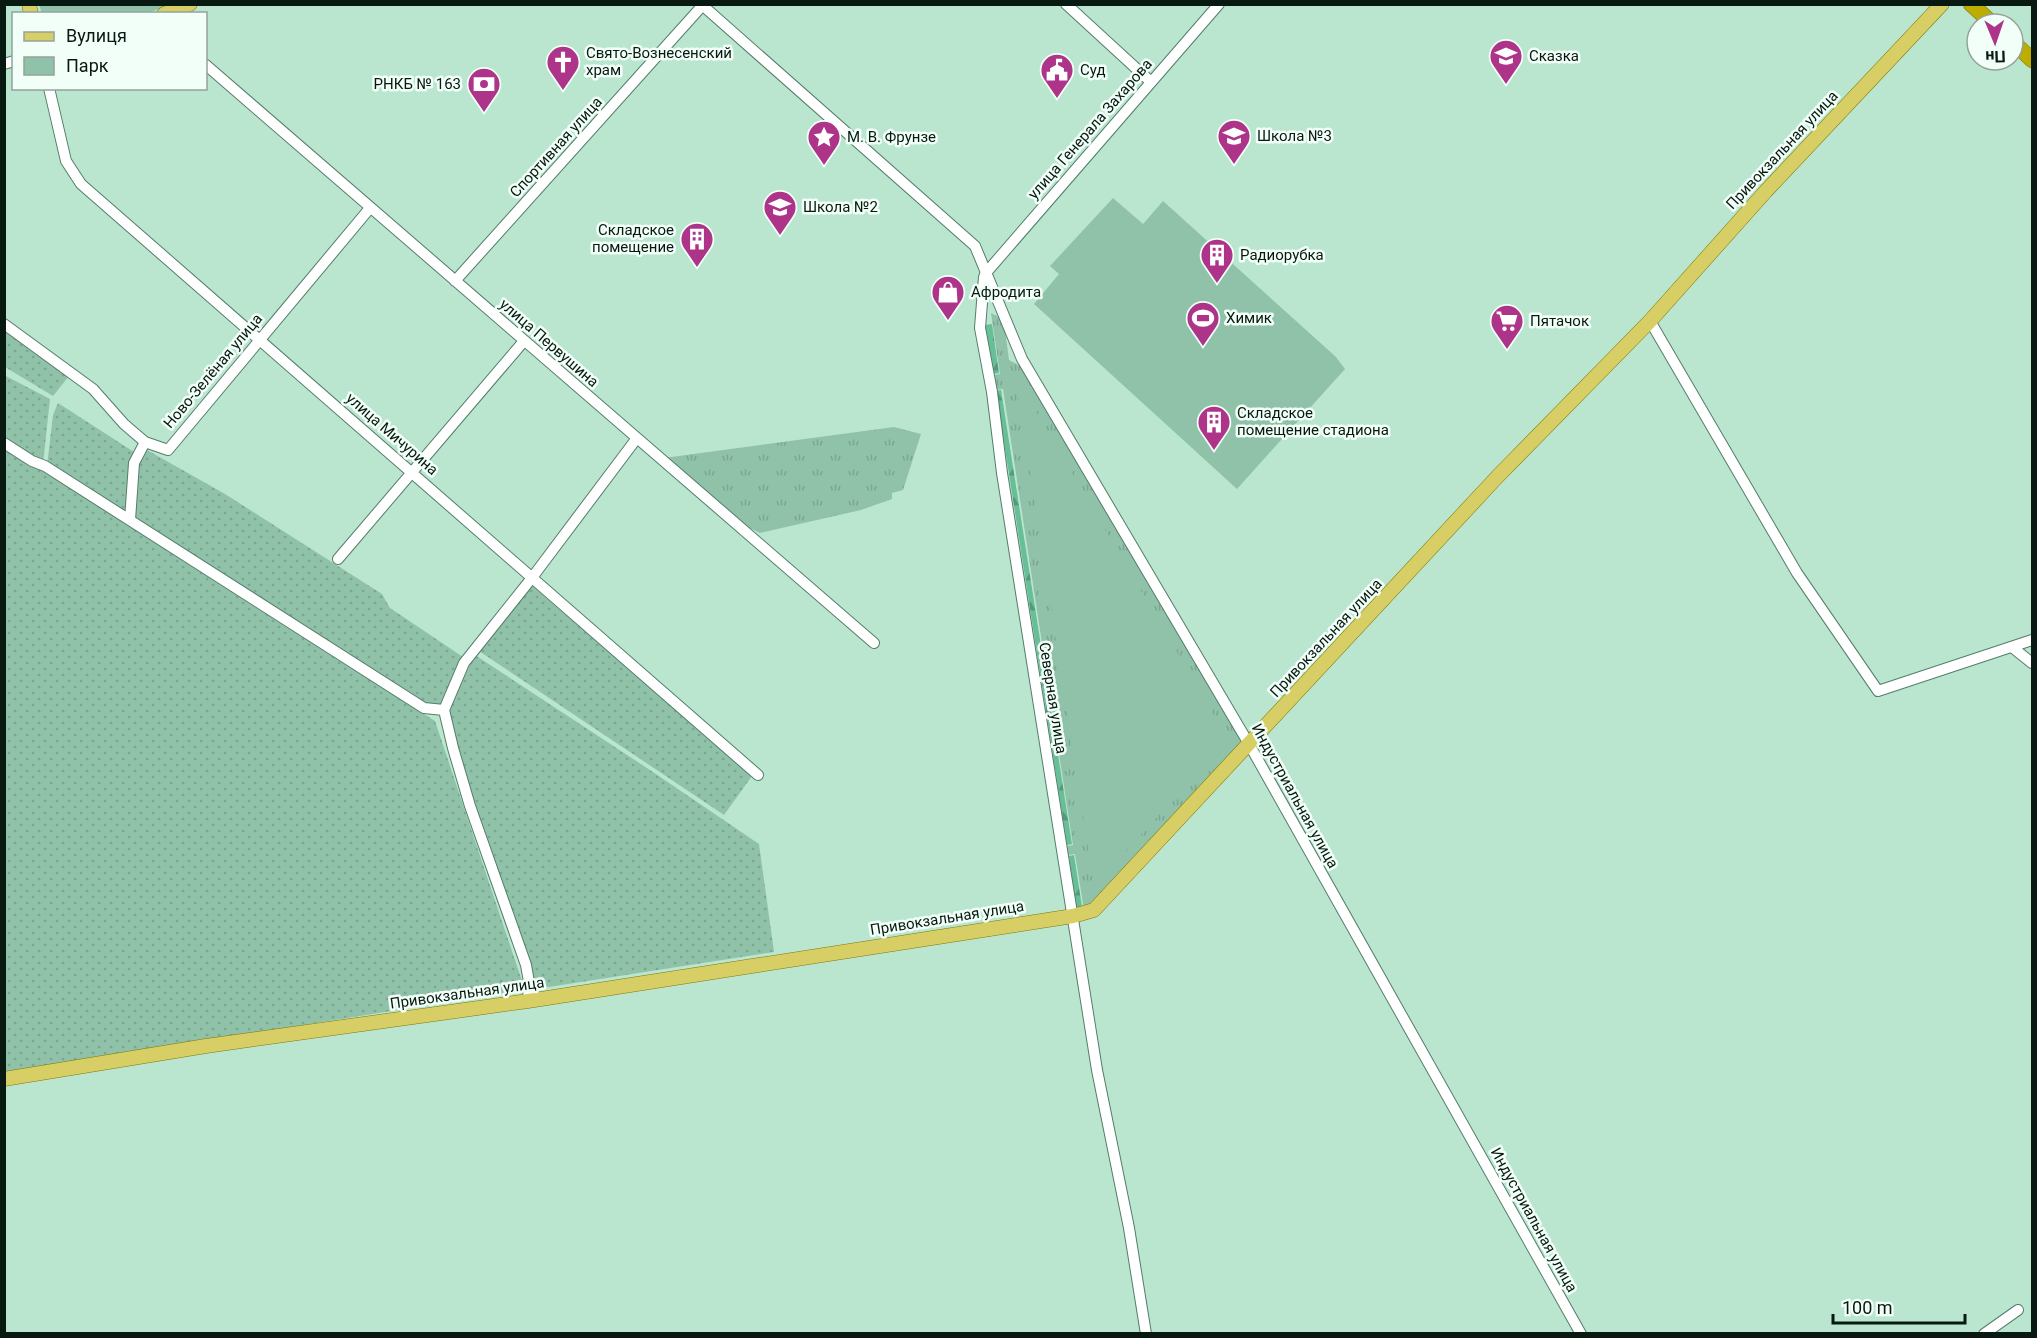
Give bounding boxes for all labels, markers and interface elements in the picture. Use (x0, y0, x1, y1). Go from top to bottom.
legend (12, 12, 207, 90)
north arrow (1965, 12, 2025, 72)
text: Вулиця (66, 25, 127, 46)
school or university icon: Сказка (1488, 38, 1524, 85)
church icon: Свято-Вознесенский храм (545, 44, 581, 91)
place label: Свято-Вознесенский храм (586, 44, 732, 79)
place label: Сказка (1529, 47, 1579, 65)
text: Пн (1985, 47, 2006, 66)
public building icon: Суд (1039, 52, 1075, 99)
text: Парк (66, 55, 109, 76)
street label: улица Генерала Захарова (1024, 55, 1156, 203)
place label: Суд (1080, 61, 1106, 79)
bank icon: РНКБ № 163 (466, 66, 502, 113)
place label: РНКБ № 163 (374, 75, 461, 93)
street label: Привокзальная улица (1722, 87, 1842, 213)
street label: Спортивная улица (506, 93, 606, 201)
school or university icon: Школа №3 (1216, 118, 1252, 165)
place icon: М. В. Фрунзе (806, 119, 842, 166)
place label: Школа №3 (1257, 127, 1332, 145)
place label: М. В. Фрунзе (847, 128, 936, 146)
school or university icon: Школа №2 (762, 189, 798, 236)
place label: Школа №2 (803, 198, 878, 216)
place label: Складское помещение (592, 221, 674, 256)
building icon: Складское помещение (679, 221, 715, 268)
building icon: Радиорубка (1199, 237, 1235, 284)
place label: Радиорубка (1240, 246, 1324, 264)
shop icon: Афродита (930, 274, 966, 321)
place label: Афродита (971, 283, 1041, 301)
street label: улица Первушина (496, 295, 602, 391)
sports icon: Химик (1185, 300, 1221, 347)
supermarket icon: Пятачок (1489, 303, 1525, 350)
place label: Химик (1226, 309, 1272, 327)
street label: Ново-Зелёная улица (160, 310, 266, 432)
place label: Пятачок (1530, 312, 1589, 330)
street label: улица Мичурина (342, 389, 442, 479)
building icon: Складское помещение стадиона (1196, 404, 1232, 451)
place label: Складское помещение стадиона (1237, 404, 1389, 439)
street label: Привокзальная улица (1266, 575, 1386, 701)
street label: Северная улица (1035, 641, 1071, 755)
street label: Индустриальная улица (1248, 721, 1342, 871)
street label: Привокзальная улица (869, 897, 1025, 939)
street label: Привокзальная улица (389, 973, 545, 1013)
street label: Индустриальная улица (1487, 1145, 1581, 1295)
scale bar (1833, 1287, 1965, 1325)
text: 100 m (1842, 1297, 1893, 1318)

